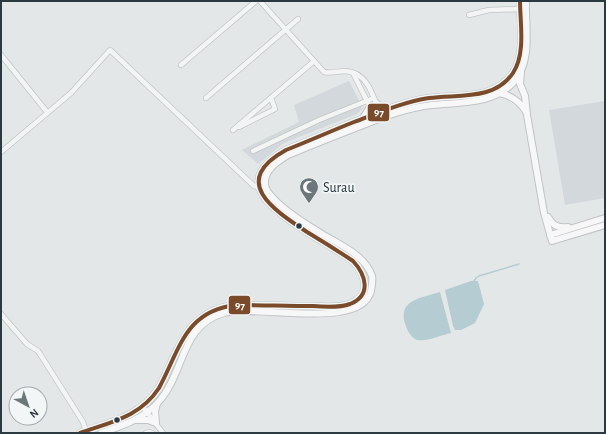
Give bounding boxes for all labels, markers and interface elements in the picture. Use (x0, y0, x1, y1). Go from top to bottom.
line badge: 97 (367, 103, 390, 122)
text: 97 (374, 107, 384, 118)
mosque icon: Surau (298, 176, 320, 204)
place label: Surau (323, 181, 355, 195)
unlabelled marker (294, 221, 304, 231)
line badge: 97 (228, 295, 251, 315)
text: 97 (235, 300, 245, 311)
north arrow (8, 386, 48, 426)
text: N (28, 407, 41, 420)
unlabelled marker (112, 415, 122, 425)

